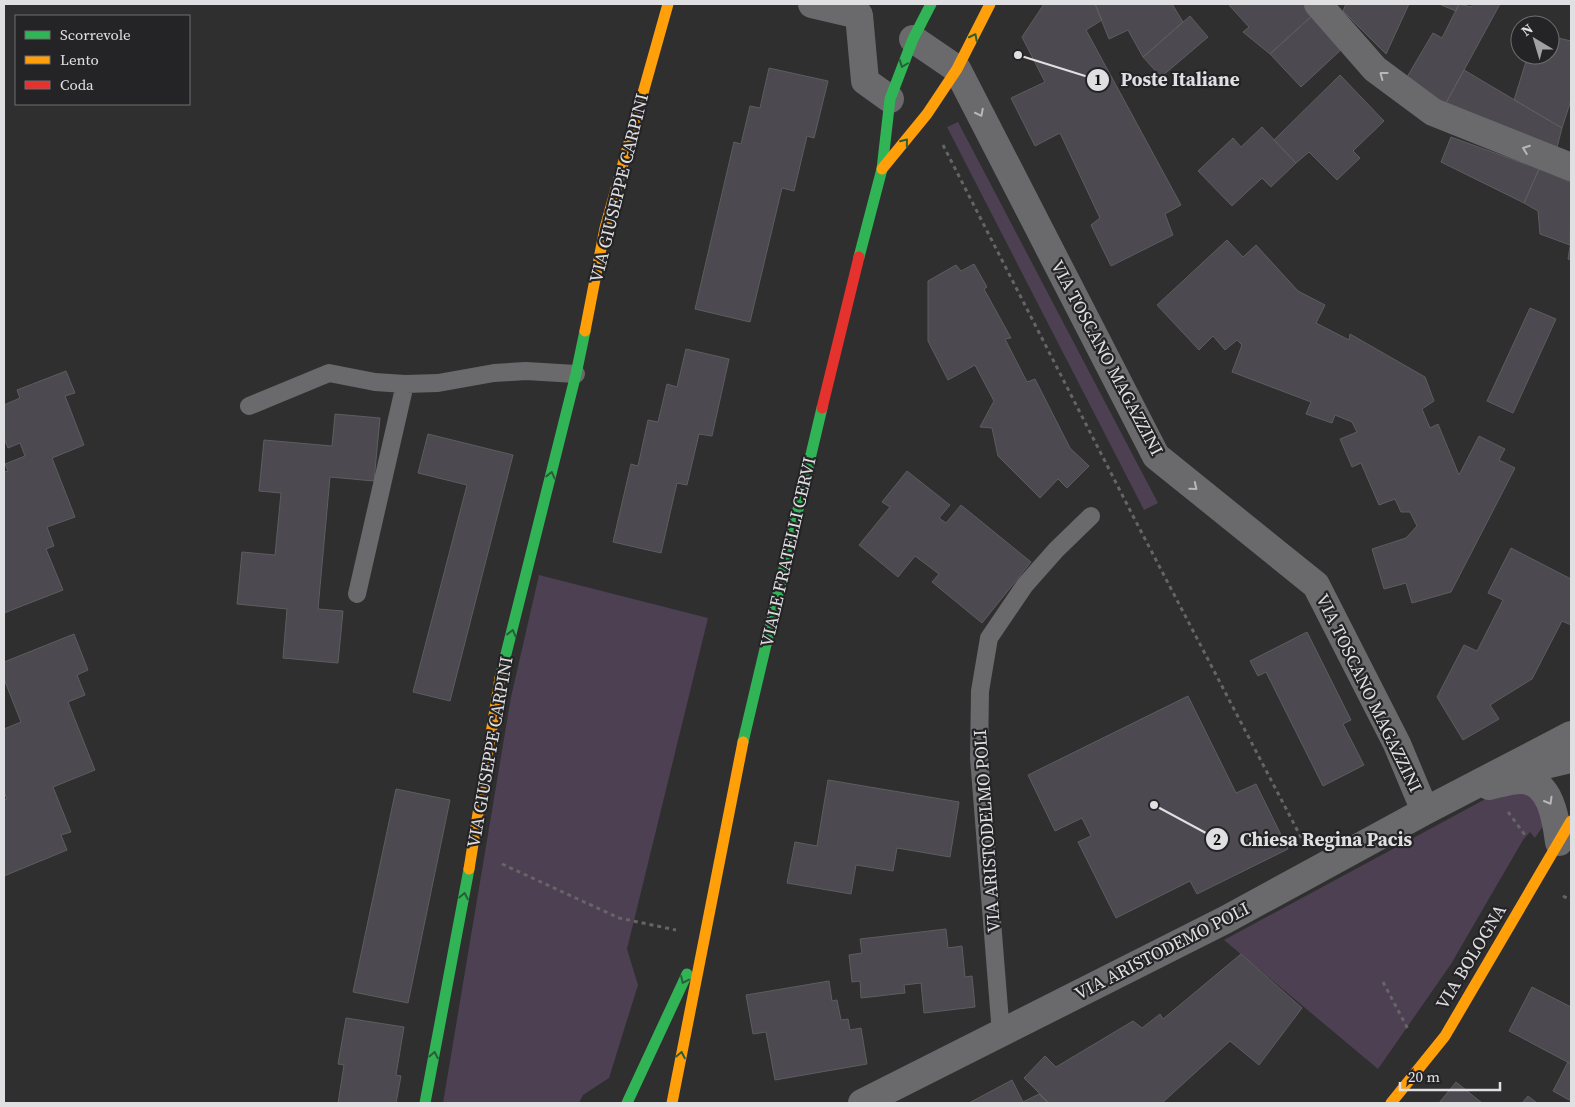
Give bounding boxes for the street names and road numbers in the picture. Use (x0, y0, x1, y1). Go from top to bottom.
street label: VIA GIUSEPPE CARPINI (583, 91, 654, 285)
street label: VIA TOSCANO MAGAZZINI (1045, 256, 1170, 460)
street label: VIALE FRATELLI CERVI (754, 455, 822, 649)
street label: VIA TOSCANO MAGAZZINI (1310, 589, 1428, 796)
street label: VIA GIUSEPPE CARPINI (460, 654, 519, 850)
street label: VIA ARISTODELMO POLI (967, 729, 1006, 933)
street label: VIA ARISTODEMO POLI (1070, 896, 1253, 1005)
street label: VIA BOLOGNA (1429, 900, 1512, 1014)

